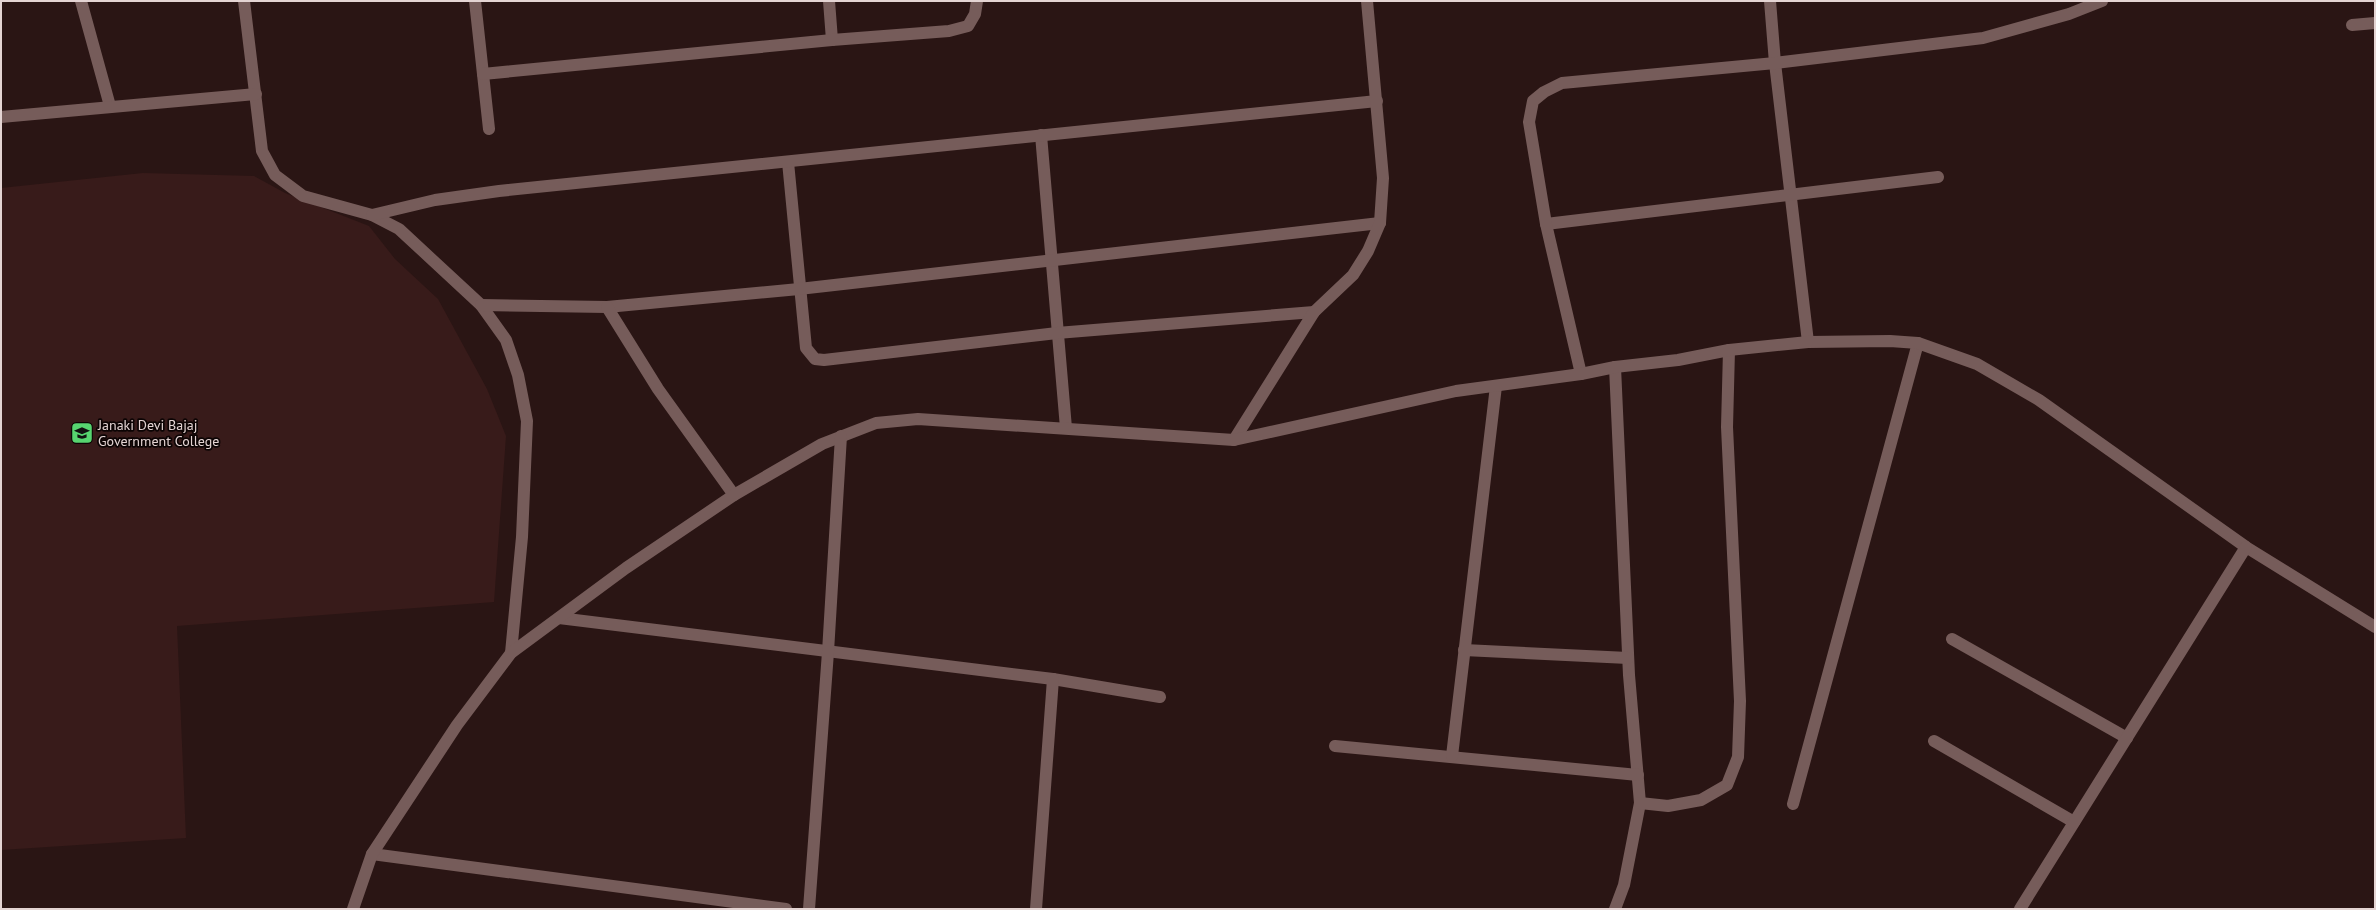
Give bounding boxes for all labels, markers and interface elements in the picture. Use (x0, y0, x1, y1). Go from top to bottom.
place label: Janaki Devi Bajaj Government College (97, 416, 219, 450)
school or university icon: Janaki Devi Bajaj Government College (69, 420, 95, 446)

